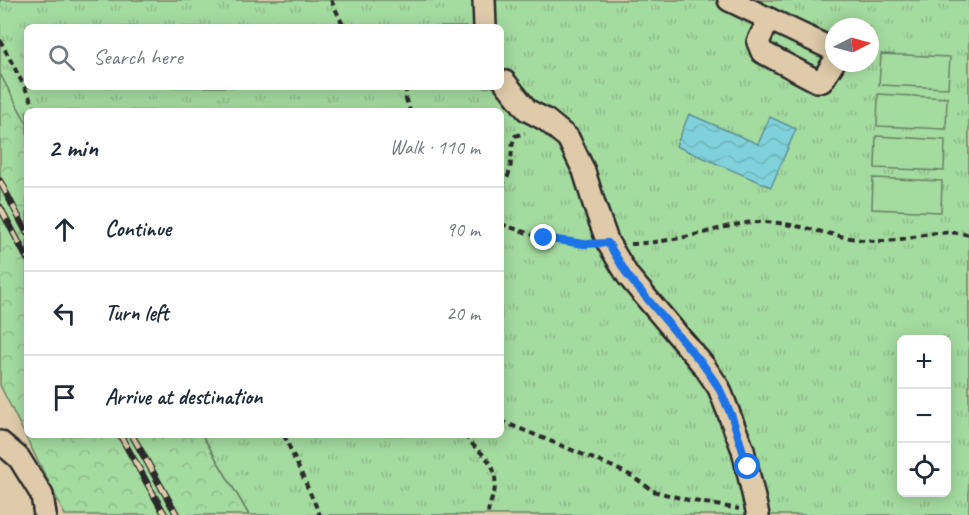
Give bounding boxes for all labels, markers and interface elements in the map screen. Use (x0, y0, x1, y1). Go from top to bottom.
north arrow (825, 18, 879, 72)
search box (24, 24, 504, 90)
icon: search (45, 41, 78, 74)
text: Search here (93, 43, 183, 71)
text: 2 min (48, 131, 98, 164)
text: Walk · 110 m (390, 135, 480, 160)
icon: ahead (48, 213, 81, 246)
text: Continue (105, 215, 171, 243)
text: 90 m (446, 217, 480, 242)
route end (530, 224, 556, 250)
icon: left (48, 297, 81, 330)
text: Turn left (105, 299, 169, 327)
text: 20 m (446, 301, 480, 326)
map controls (897, 335, 951, 497)
button: + (897, 335, 951, 389)
icon: arrive (48, 381, 81, 414)
text: Arrive at destination (105, 383, 262, 411)
button: − (897, 389, 951, 443)
button: locate (897, 443, 951, 497)
route start (734, 453, 760, 479)

